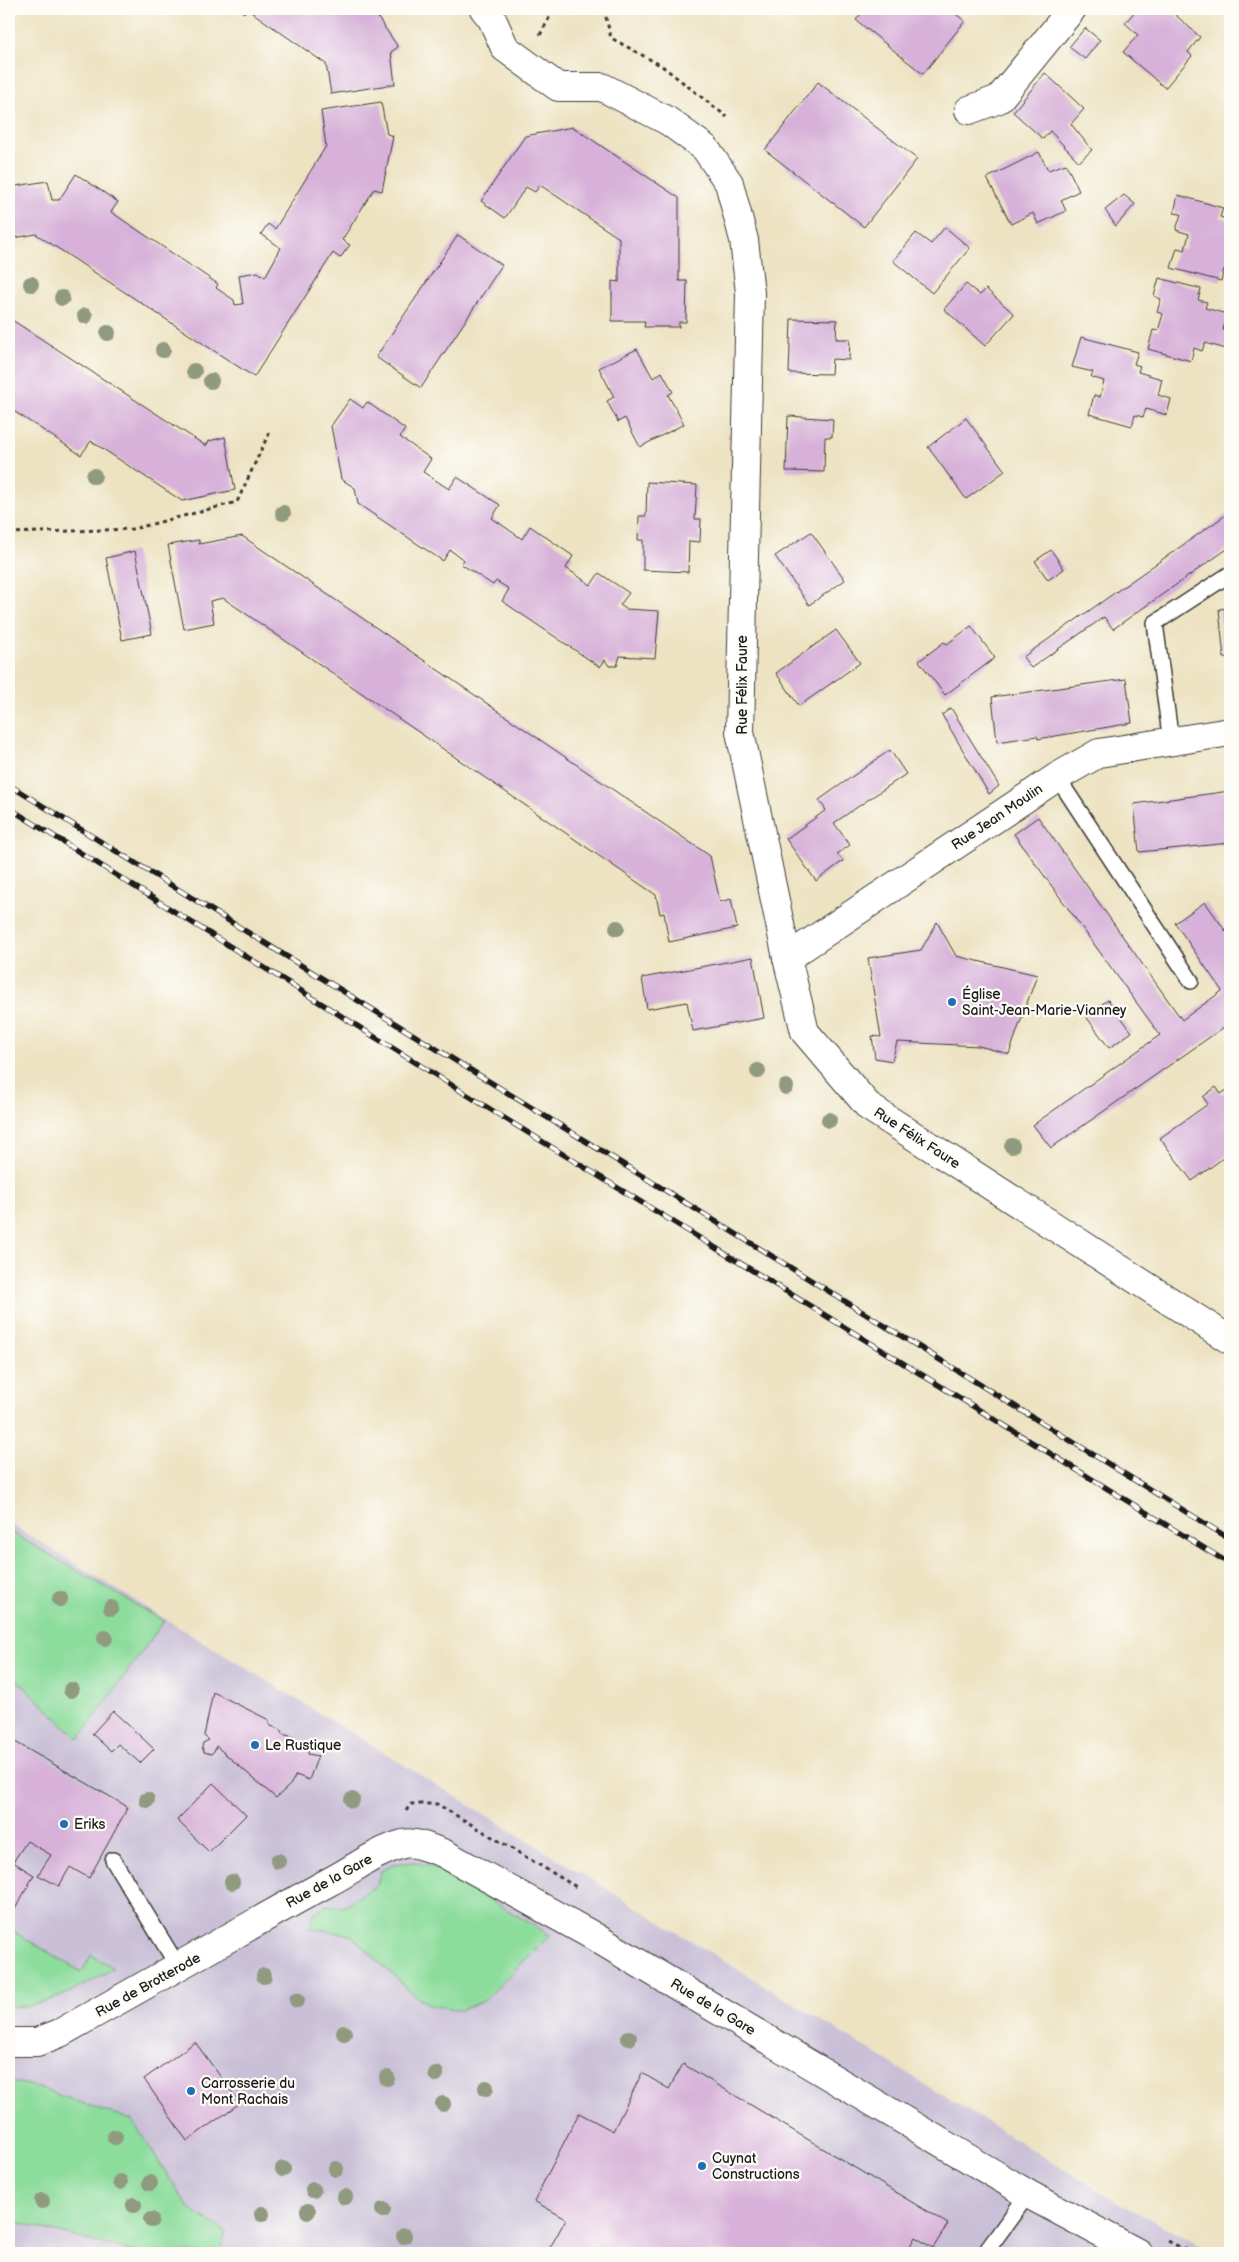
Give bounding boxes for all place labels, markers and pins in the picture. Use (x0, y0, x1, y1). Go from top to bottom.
place label: Église Saint-Jean-Marie-Vianney (962, 985, 1127, 1019)
marker: Église Saint-Jean-Marie-Vianney (946, 996, 958, 1008)
place label: Le Rustique (265, 1737, 341, 1754)
marker: Le Rustique (249, 1739, 261, 1751)
place label: Eriks (74, 1816, 105, 1833)
marker: Eriks (58, 1818, 70, 1830)
place label: Carrosserie du Mont Rachais (201, 2075, 295, 2108)
marker: Carrosserie du Mont Rachais (185, 2085, 197, 2097)
place label: Cuynat Constructions (712, 2150, 800, 2183)
marker: Cuynat Constructions (696, 2160, 708, 2172)

